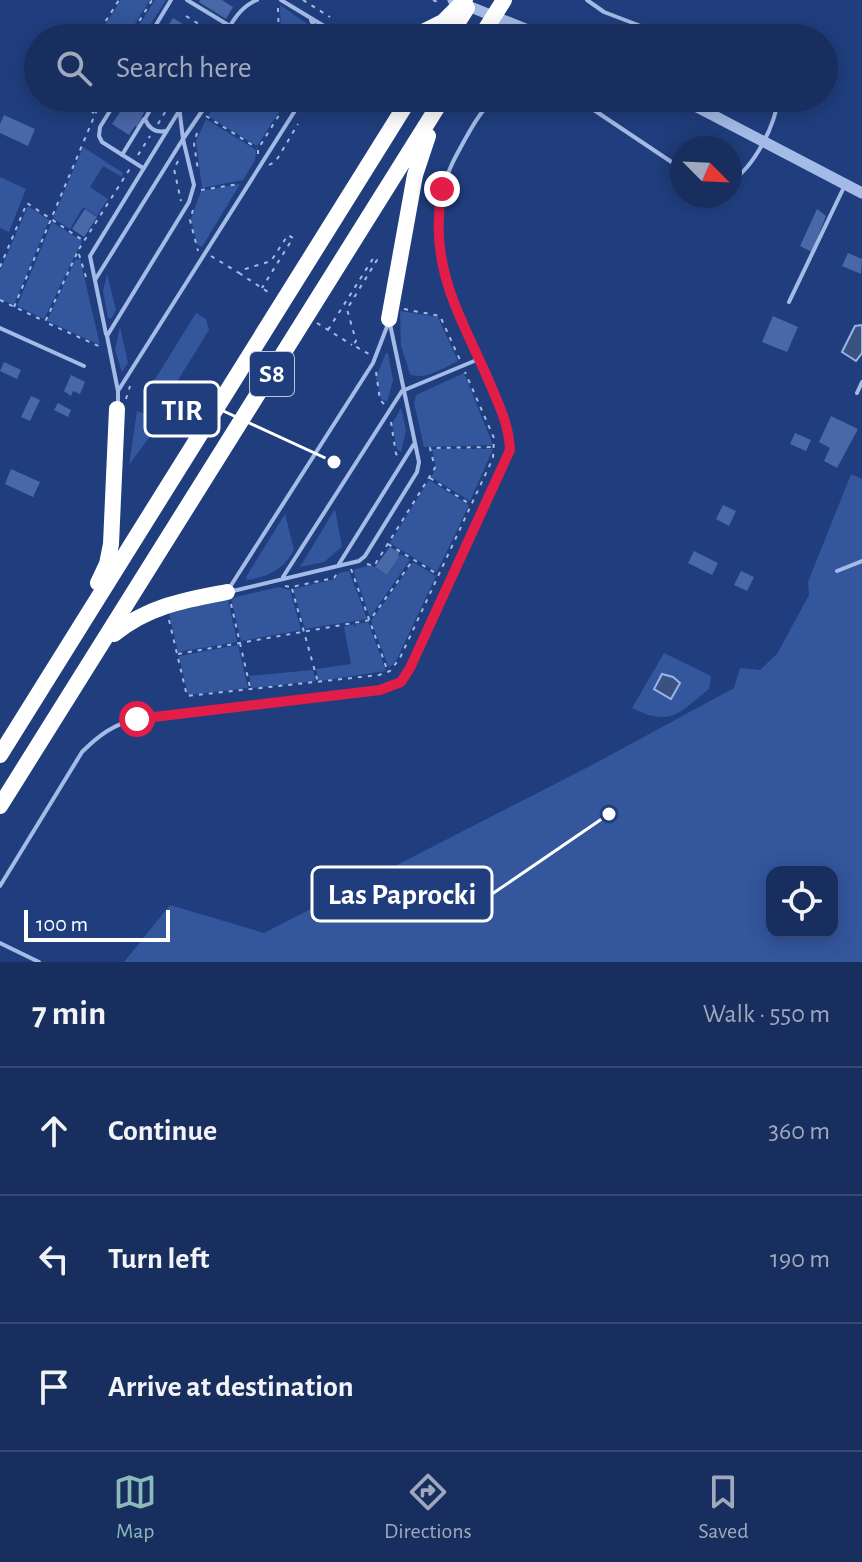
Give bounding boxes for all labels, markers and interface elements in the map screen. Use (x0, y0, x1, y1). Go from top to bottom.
search box (24, 24, 838, 112)
icon: search (52, 46, 96, 90)
text: Search here (116, 53, 252, 83)
north arrow (670, 136, 742, 208)
route end (424, 171, 460, 207)
road number: S8 (250, 352, 294, 396)
callout: TIR (145, 382, 219, 436)
text: TIR (161, 396, 203, 426)
route start (119, 701, 155, 737)
map controls (766, 866, 838, 938)
button: locate (766, 866, 838, 938)
callout: Las Paprocki (312, 867, 492, 921)
text: Las Paprocki (328, 880, 476, 910)
scale bar (24, 906, 170, 942)
text: 100 m (36, 913, 88, 935)
text: 7 min (32, 997, 106, 1031)
text: Walk · 550 m (703, 1001, 830, 1027)
icon: ahead (32, 1109, 76, 1153)
text: Continue (108, 1116, 217, 1146)
text: 360 m (768, 1118, 830, 1144)
icon: left (32, 1237, 76, 1281)
text: Turn left (108, 1244, 209, 1274)
text: 190 m (770, 1246, 830, 1272)
icon: arrive (32, 1365, 76, 1409)
text: Arrive at destination (108, 1372, 354, 1402)
tab: Map (113, 1470, 157, 1544)
tab: Directions (384, 1470, 472, 1544)
tab: Saved (698, 1470, 749, 1544)

